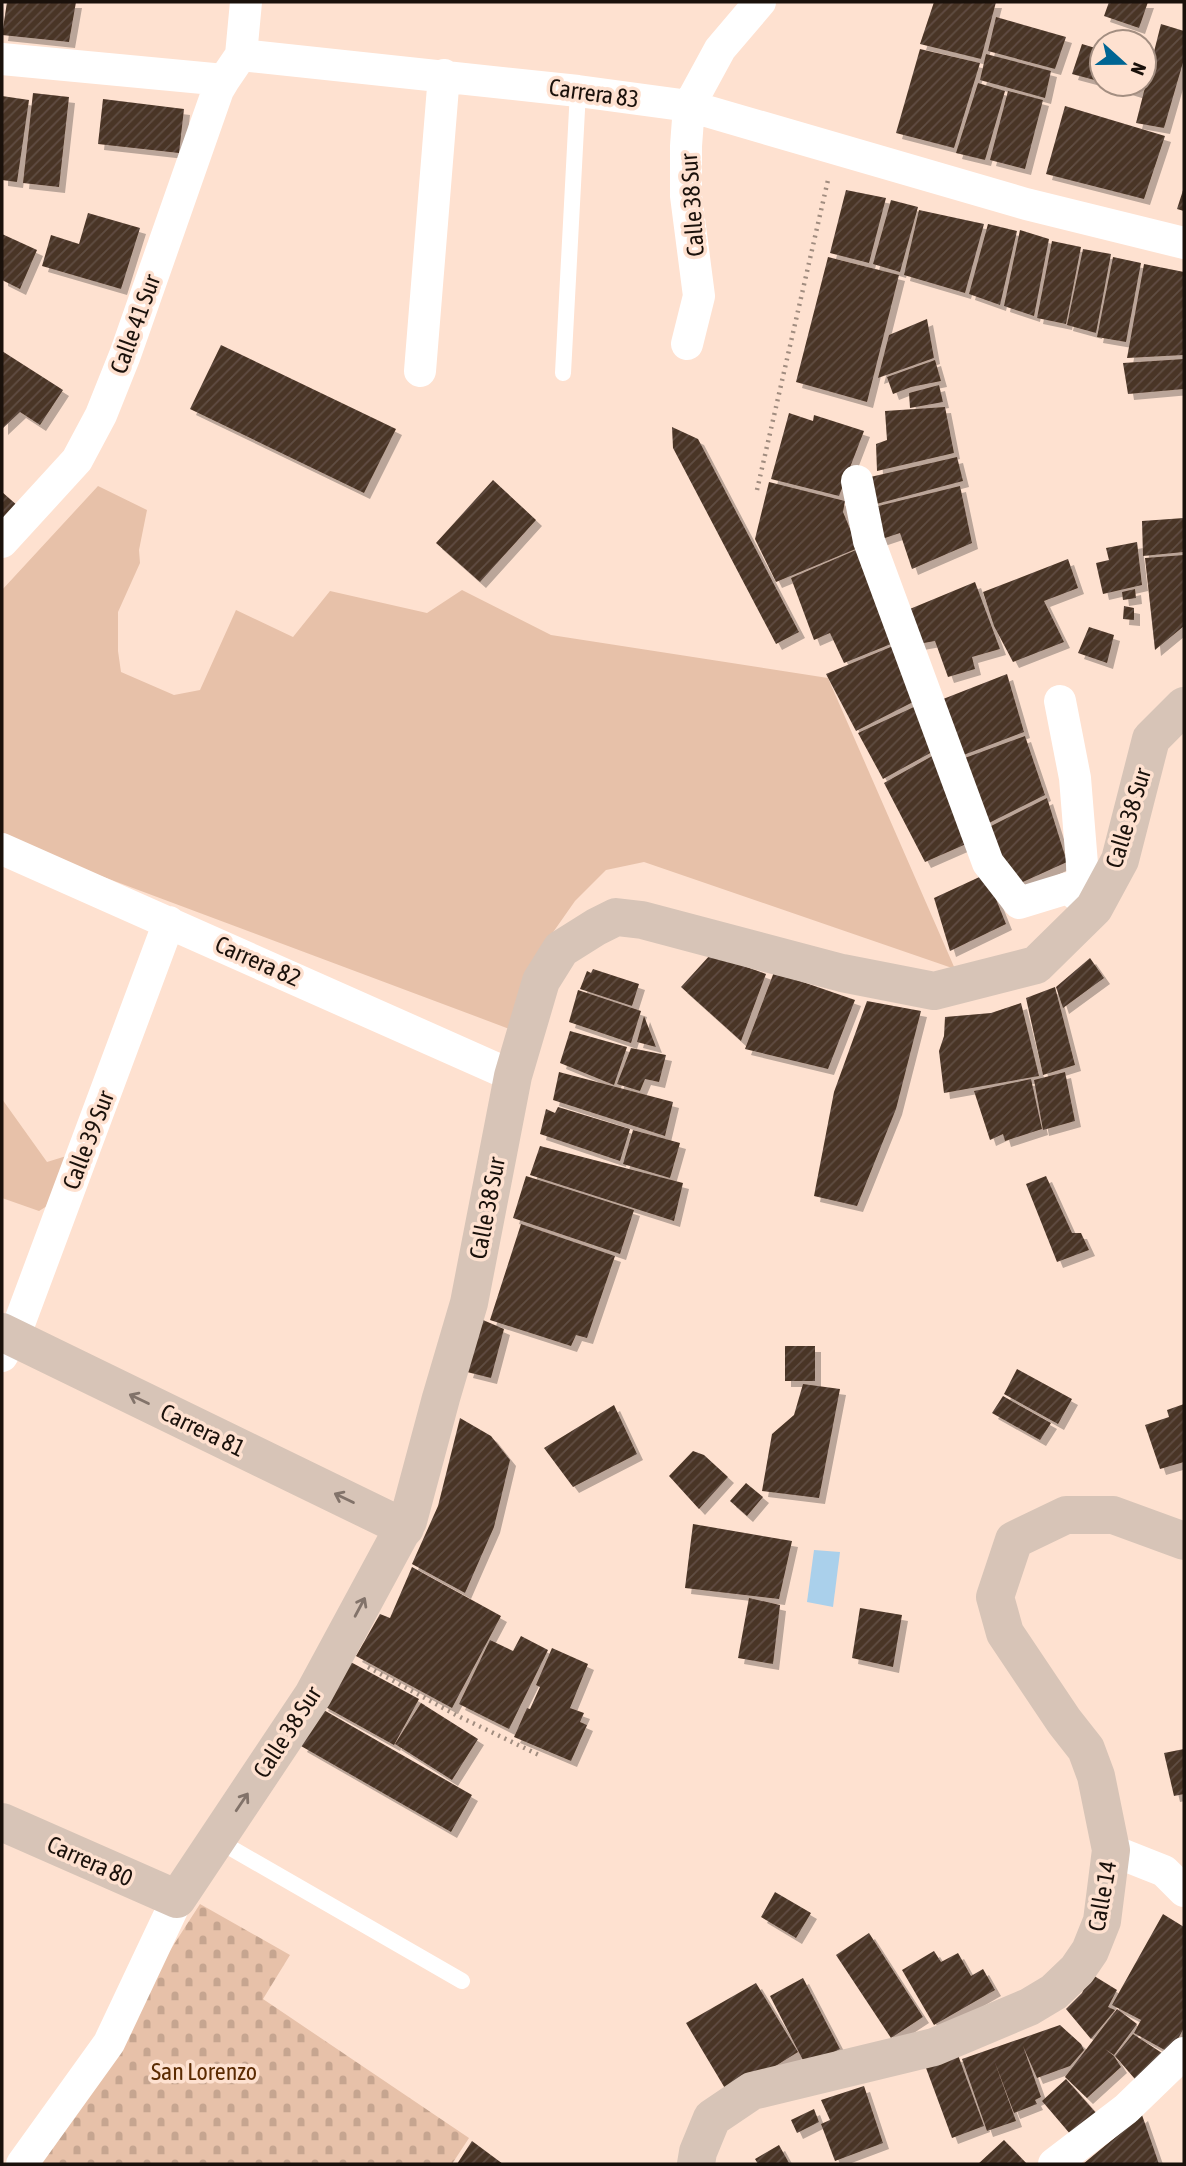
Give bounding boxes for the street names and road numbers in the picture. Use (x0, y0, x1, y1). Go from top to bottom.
street label: Carrera 83 (547, 73, 641, 113)
street label: Calle 38 Sur (675, 152, 709, 257)
street label: Calle 41 Sur (105, 270, 166, 377)
street label: Calle 38 Sur (1100, 764, 1156, 871)
street label: Carrera 82 (211, 930, 305, 992)
street label: Calle 39 Sur (57, 1086, 119, 1193)
street label: Calle 38 Sur (464, 1154, 510, 1261)
street label: Carrera 81 (156, 1398, 250, 1462)
street label: Calle 38 Sur (248, 1681, 327, 1783)
street label: Carrera 80 (43, 1830, 137, 1892)
street label: Calle 14 (1083, 1859, 1121, 1933)

